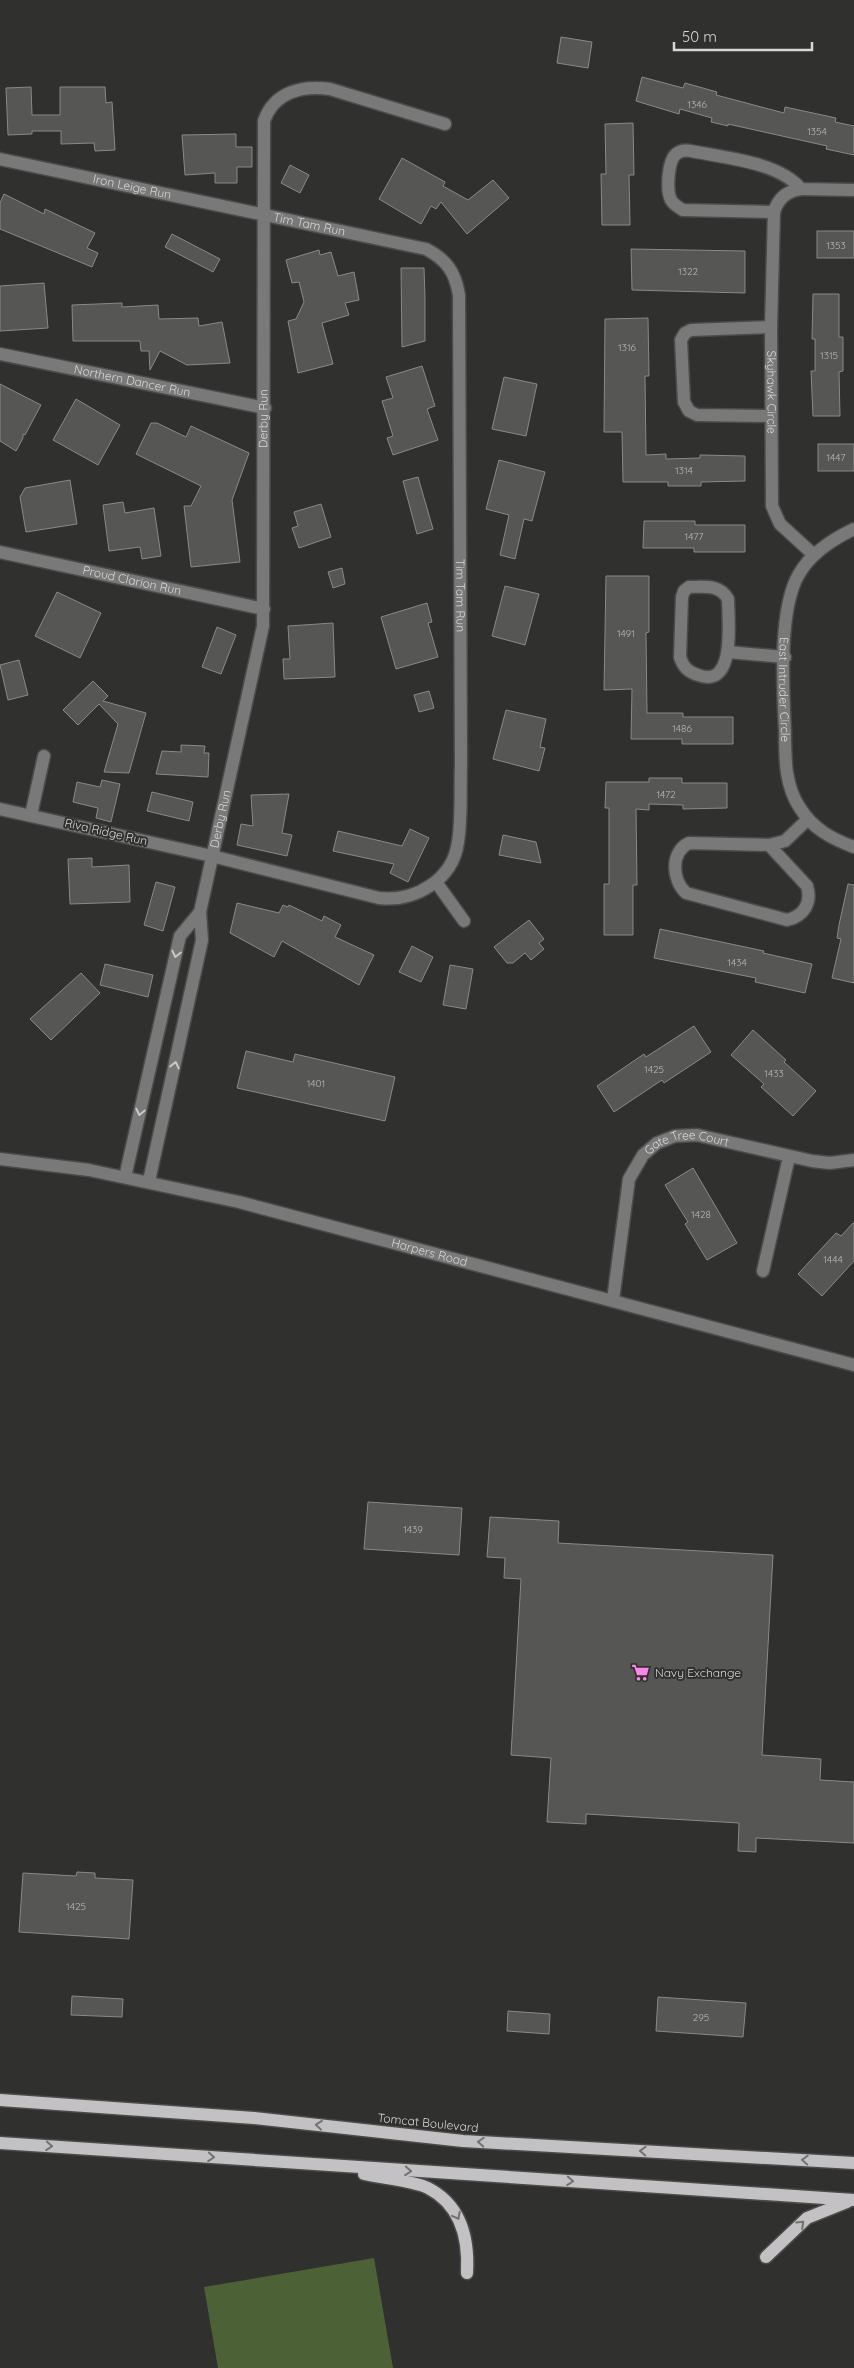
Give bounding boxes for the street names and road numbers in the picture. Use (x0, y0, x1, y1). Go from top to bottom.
street label: Iron Leige Run (92, 171, 173, 202)
street label: Tim Tam Run (272, 209, 347, 239)
street label: Skyhawk Circle (764, 351, 780, 434)
street label: Northern Dancer Run (73, 361, 192, 400)
street label: Derby Run (255, 389, 270, 448)
street label: Tim Tam Run (453, 559, 468, 632)
street label: Proud Clarion Run (81, 562, 183, 598)
street label: East Intruder Circle (776, 637, 793, 742)
street label: Derby Run (206, 788, 234, 849)
street label: Riva Ridge Run (63, 815, 149, 848)
street label: Gate Tree Court (641, 1127, 730, 1158)
street label: Harpers Road (390, 1235, 469, 1269)
street label: Tomcat Boulevard (377, 2110, 479, 2135)

